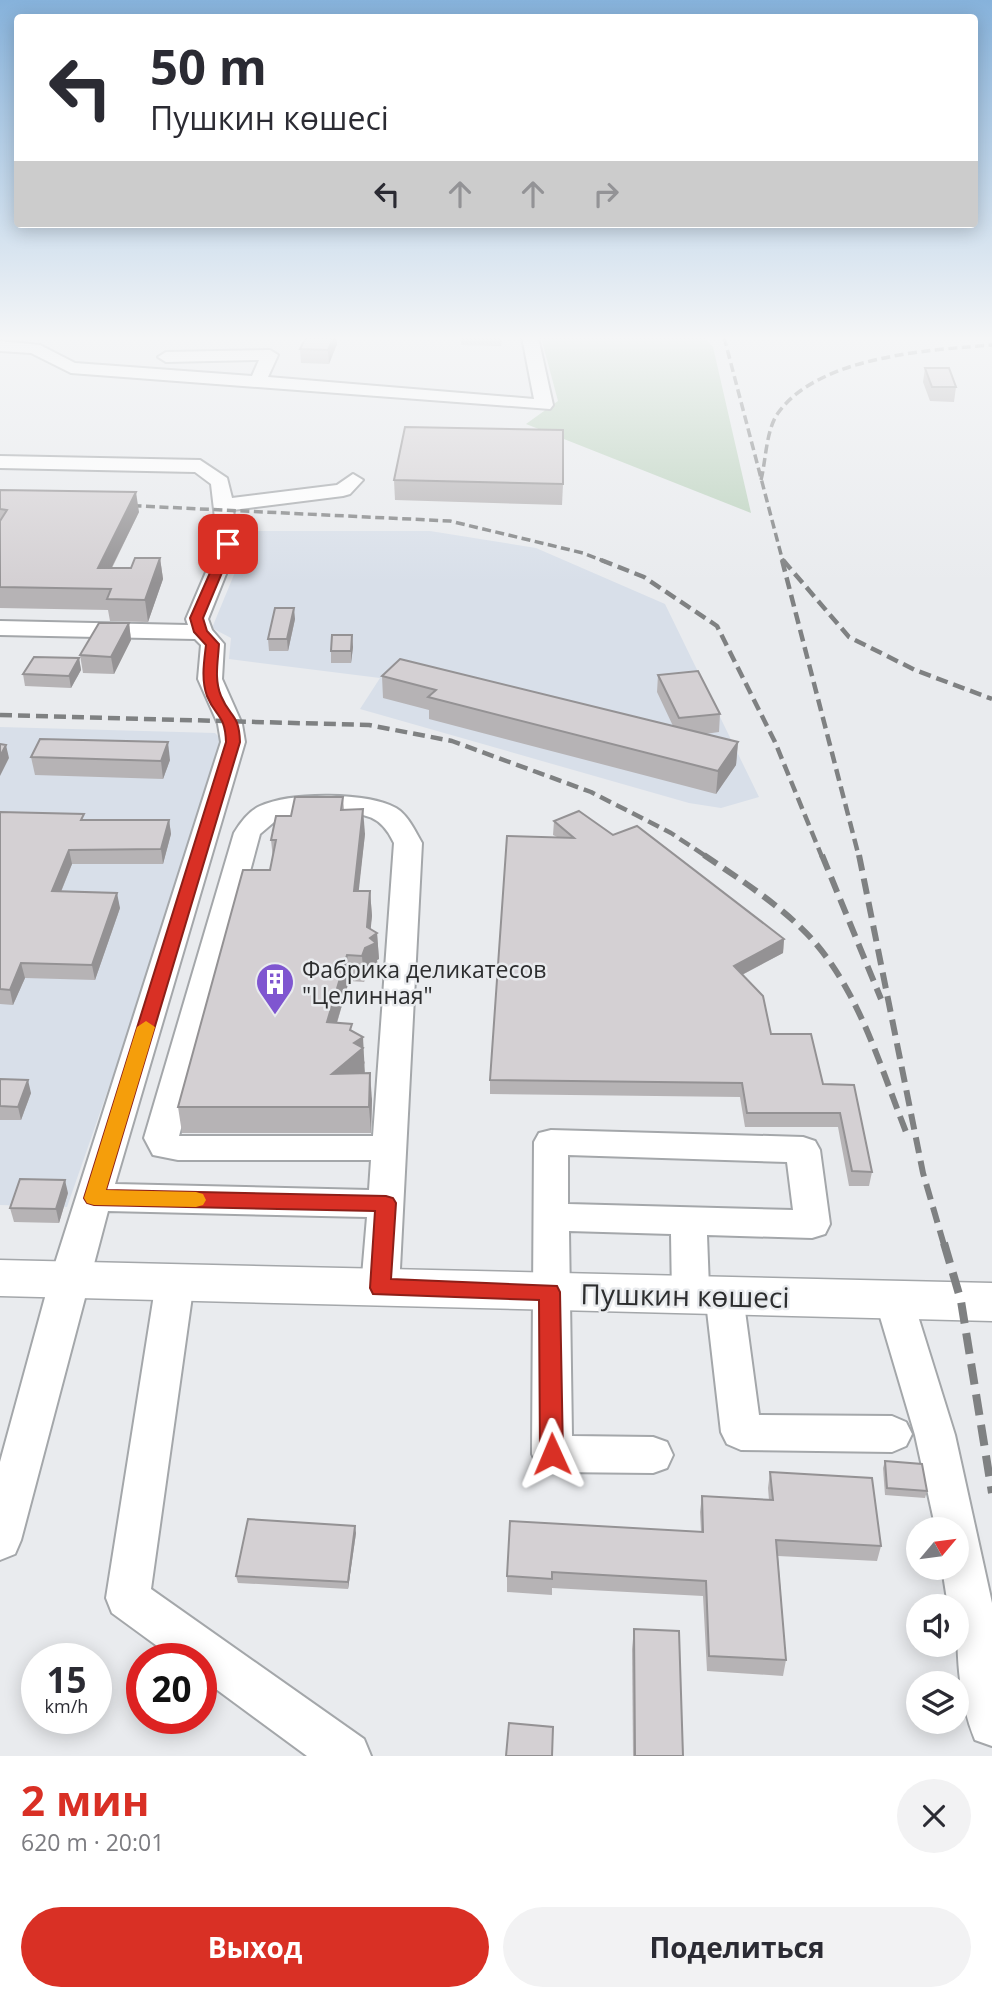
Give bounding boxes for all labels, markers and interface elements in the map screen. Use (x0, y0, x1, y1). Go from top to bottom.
text: 50 m (150, 33, 267, 99)
icon: left (35, 42, 126, 133)
text: Пушкин көшесі (150, 96, 389, 139)
icon: left (368, 175, 406, 213)
icon: ahead (441, 175, 479, 213)
icon: ahead (514, 175, 552, 213)
icon: right (587, 175, 625, 213)
pin (198, 514, 258, 574)
icon: arrive (209, 525, 247, 563)
place label: Фабрика деликатесов "Целинная" (302, 953, 547, 1011)
building icon: Фабрика деликатесов "Целинная" (254, 961, 296, 1016)
street label: Пушкин көшесі (580, 1274, 790, 1316)
position arrow (515, 1417, 589, 1491)
north arrow (906, 1517, 970, 1580)
map controls (906, 1517, 969, 1734)
button: sound (906, 1594, 969, 1657)
speed limit sign: 20 (126, 1643, 217, 1734)
text: 15 (46, 1656, 87, 1703)
button: layers (906, 1671, 969, 1734)
text: km/h (45, 1694, 88, 1718)
text: 2 мин (21, 1771, 149, 1828)
button: close (897, 1779, 971, 1853)
text: 620 m · 20:01 (21, 1826, 164, 1858)
button: Выход (21, 1907, 489, 1987)
button: Поделиться (503, 1907, 971, 1987)

